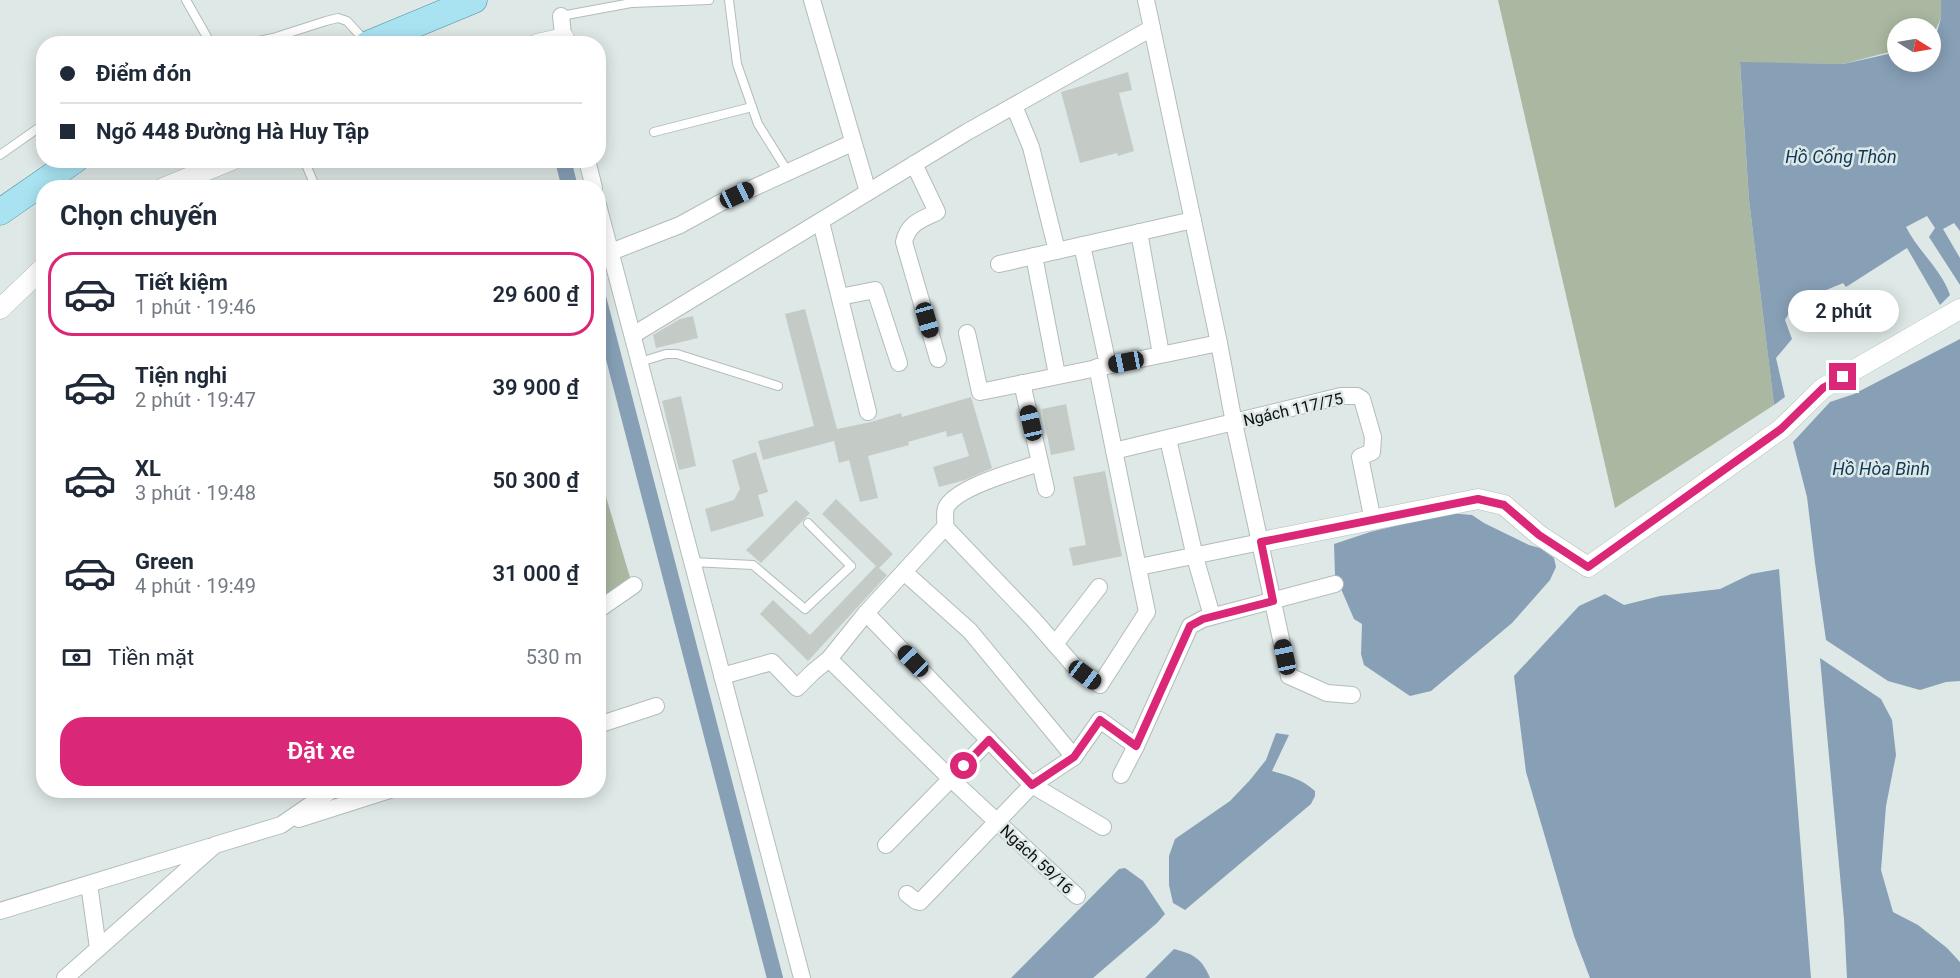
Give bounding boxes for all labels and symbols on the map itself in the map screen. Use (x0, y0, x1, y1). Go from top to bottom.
north arrow (1887, 18, 1941, 72)
water label: Hồ Cống Thôn (1785, 146, 1897, 167)
car (717, 179, 757, 211)
callout: 2 phút (1788, 290, 1898, 332)
car (913, 300, 941, 340)
car (1107, 350, 1145, 374)
route end (1829, 363, 1856, 390)
street label: Ngách 117/75 (1241, 389, 1345, 430)
car (1018, 403, 1044, 443)
water label: Hồ Hòa Bình (1832, 458, 1930, 479)
car (1272, 638, 1298, 676)
car (894, 642, 932, 680)
car (1065, 657, 1105, 693)
route start (950, 752, 977, 779)
street label: Ngách 59/16 (996, 821, 1077, 898)

